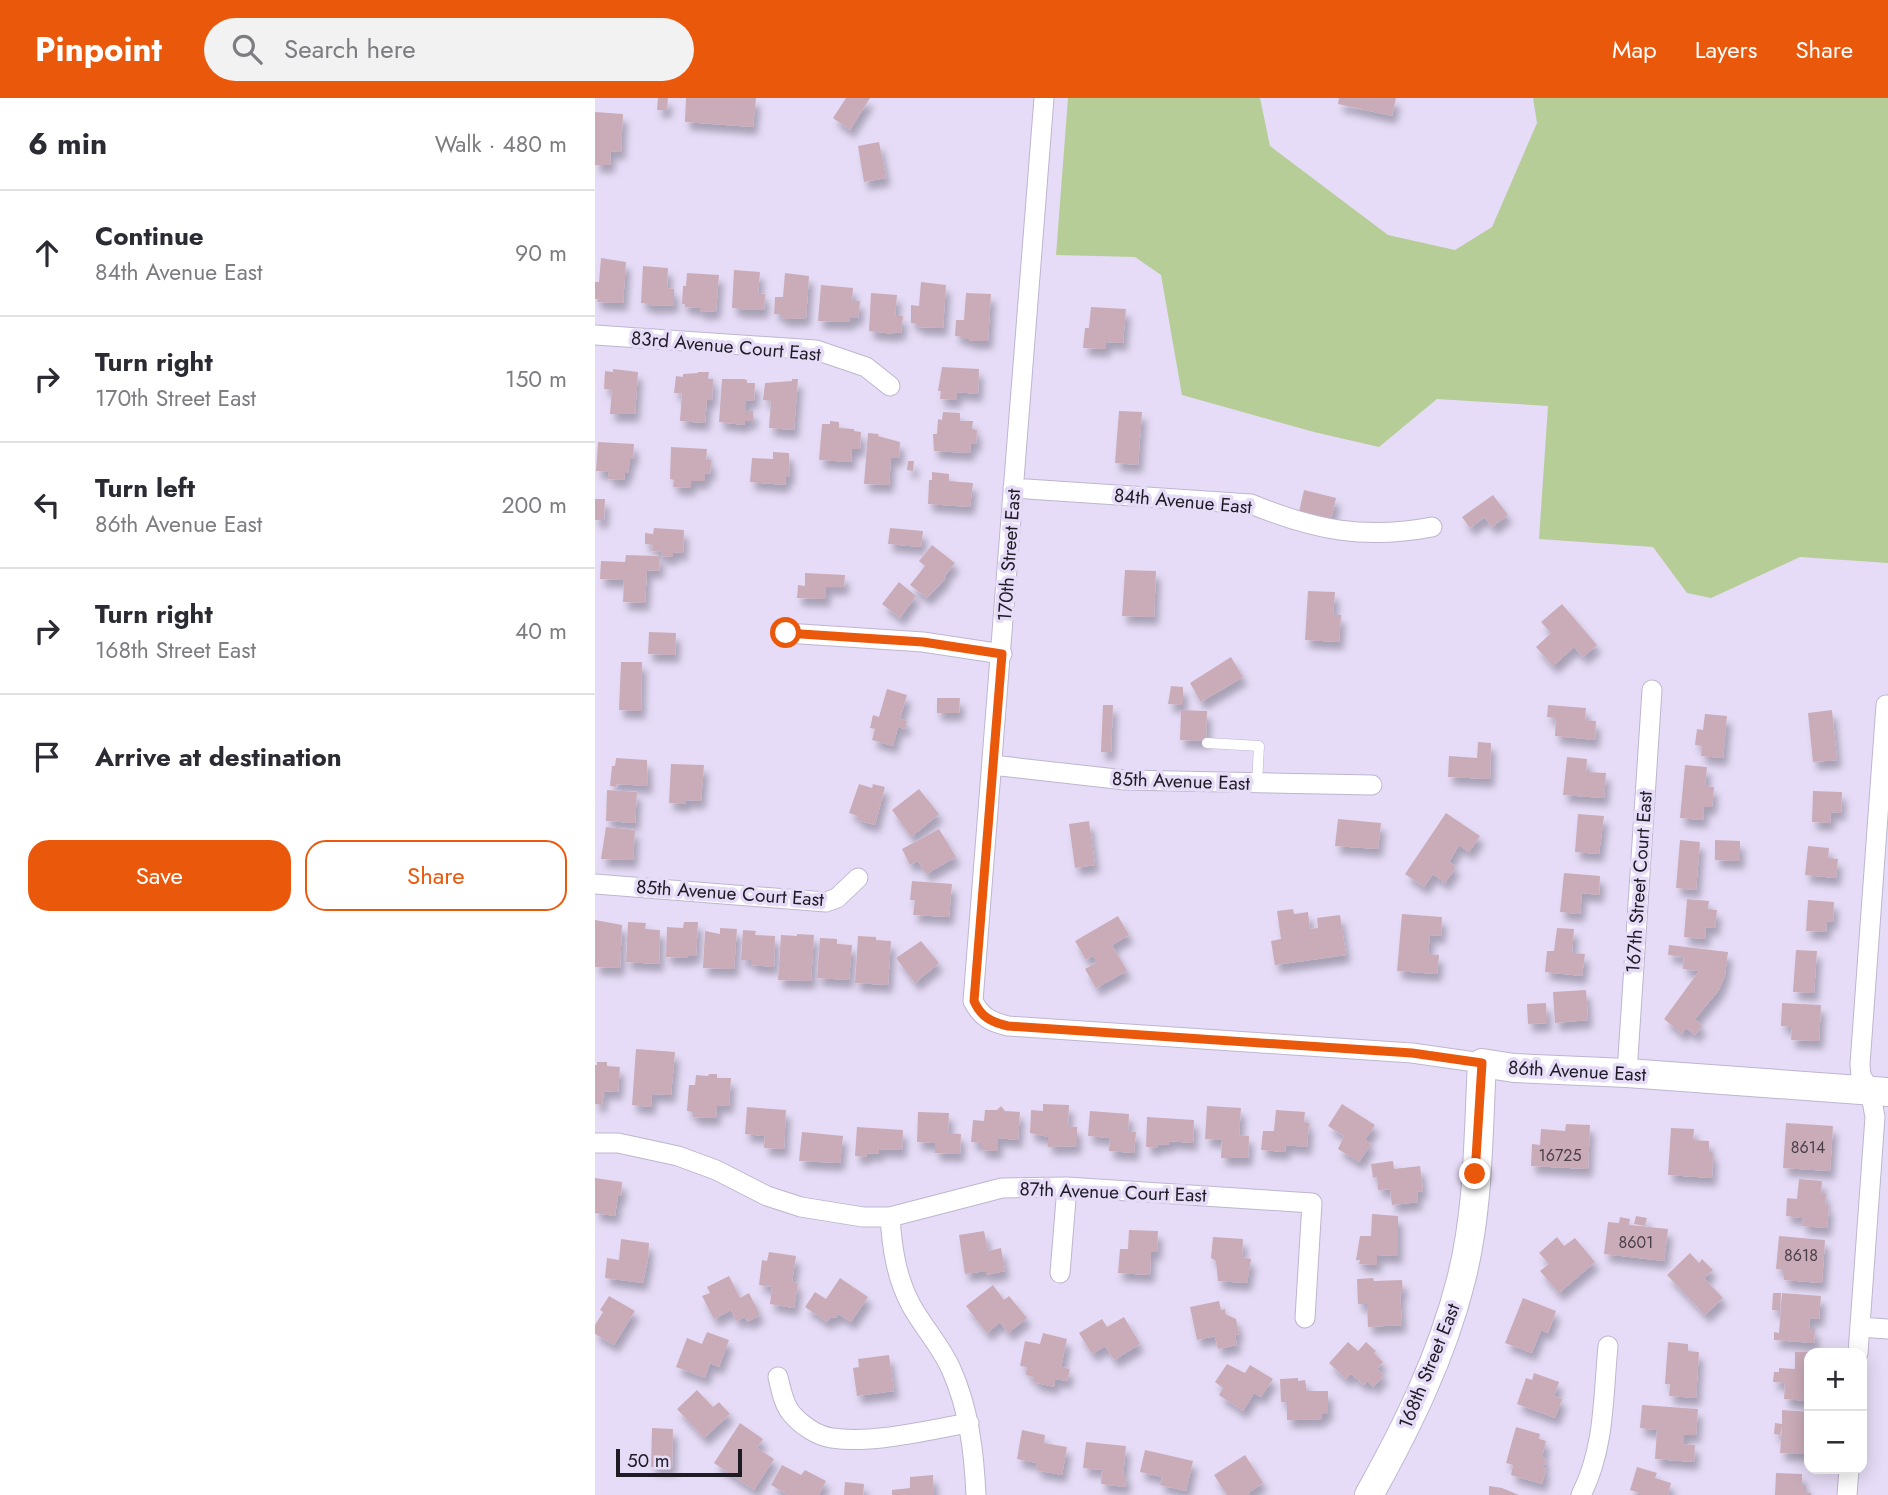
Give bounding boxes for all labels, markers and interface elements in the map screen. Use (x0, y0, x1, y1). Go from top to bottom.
search box (204, 18, 694, 81)
text: Pinpoint (35, 26, 162, 73)
icon: search (228, 30, 266, 68)
text: Search here (284, 30, 416, 68)
text: Map (1612, 32, 1657, 67)
text: Layers (1695, 32, 1757, 67)
text: Share (1795, 32, 1853, 67)
text: 6 min (28, 122, 107, 165)
text: Walk · 480 m (435, 127, 567, 161)
text: Continue (95, 217, 204, 255)
icon: ahead (28, 234, 66, 272)
text: 90 m (515, 236, 567, 270)
text: 84th Avenue East (95, 255, 263, 289)
street label: 83rd Avenue Court East (630, 324, 823, 368)
text: Turn right (95, 343, 213, 381)
icon: right (28, 360, 66, 398)
text: 150 m (505, 362, 567, 396)
text: 170th Street East (95, 381, 256, 415)
text: Turn left (95, 469, 195, 507)
street label: 84th Avenue East (1113, 482, 1254, 521)
icon: left (28, 486, 66, 524)
street label: 170th Street East (991, 487, 1027, 622)
text: 200 m (501, 488, 567, 522)
text: 86th Avenue East (95, 507, 262, 541)
text: Turn right (95, 595, 213, 633)
icon: right (28, 612, 66, 650)
text: 40 m (515, 614, 567, 648)
route start (770, 617, 801, 648)
text: 168th Street East (95, 633, 256, 667)
icon: arrive (28, 738, 66, 776)
text: Arrive at destination (95, 738, 342, 776)
street label: 85th Avenue East (1112, 765, 1251, 797)
street label: 167th Street Court East (1619, 790, 1659, 974)
button: Save (28, 840, 291, 911)
button: Share (305, 840, 567, 911)
street label: 85th Avenue Court East (635, 873, 825, 913)
street label: 86th Avenue East (1507, 1054, 1647, 1088)
house number: 8614 (1791, 1136, 1825, 1159)
house number: 16725 (1539, 1144, 1581, 1167)
route end (1459, 1158, 1490, 1189)
street label: 87th Avenue Court East (1019, 1175, 1207, 1209)
house number: 8601 (1619, 1231, 1653, 1254)
house number: 8618 (1784, 1244, 1818, 1267)
street label: 168th Street East (1392, 1299, 1467, 1433)
map controls (1804, 1348, 1867, 1474)
button: + (1804, 1348, 1867, 1411)
button: − (1804, 1411, 1867, 1474)
scale bar (616, 1446, 742, 1478)
text: 50 m (627, 1447, 670, 1474)

